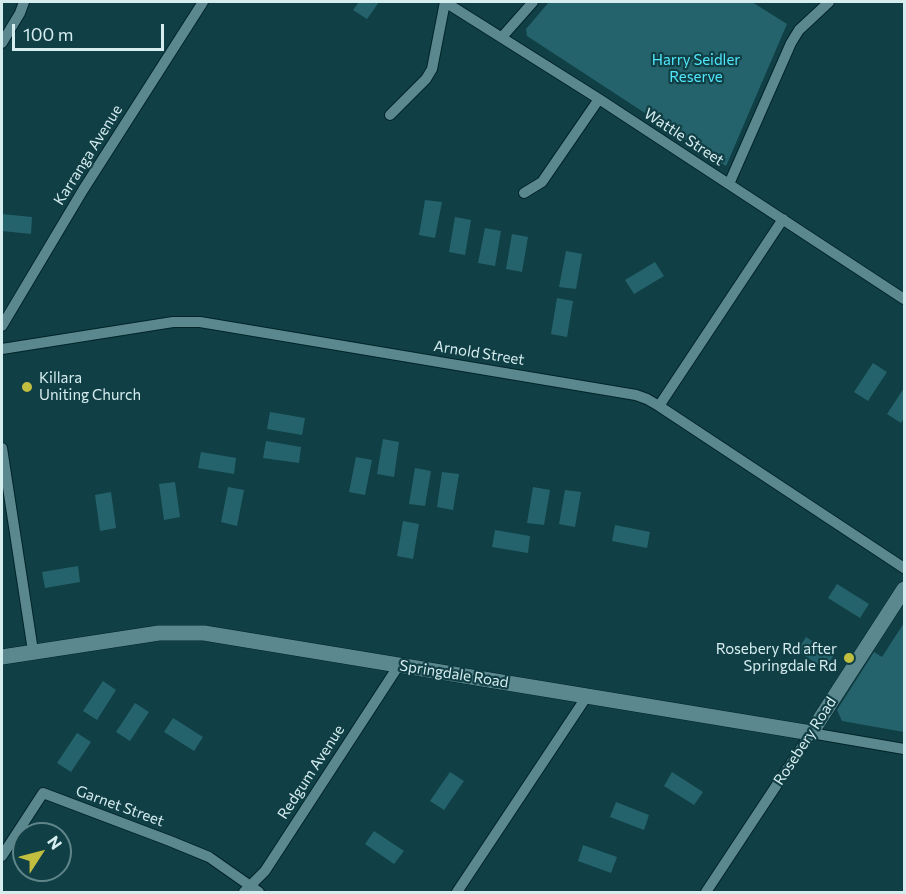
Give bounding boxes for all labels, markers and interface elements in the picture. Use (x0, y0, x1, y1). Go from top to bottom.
scale bar (15, 12, 166, 50)
text: 100 m (23, 23, 73, 45)
park label: Harry Seidler Reserve (652, 51, 740, 86)
street label: Karranga Avenue (50, 101, 126, 209)
street label: Wattle Street (641, 104, 727, 170)
street label: Arnold Street (432, 337, 526, 369)
place label: Killara Uniting Church (39, 369, 141, 404)
marker: Killara Uniting Church (20, 380, 34, 394)
place label: Rosebery Rd after Springdale Rd (716, 640, 837, 675)
marker: Rosebery Rd after Springdale Rd (842, 651, 856, 665)
street label: Springdale Road (398, 656, 510, 692)
street label: Rosebery Road (770, 694, 840, 788)
street label: Redgum Avenue (274, 722, 348, 822)
street label: Garnet Street (73, 782, 167, 830)
north arrow (12, 822, 72, 882)
text: N (44, 832, 67, 853)

